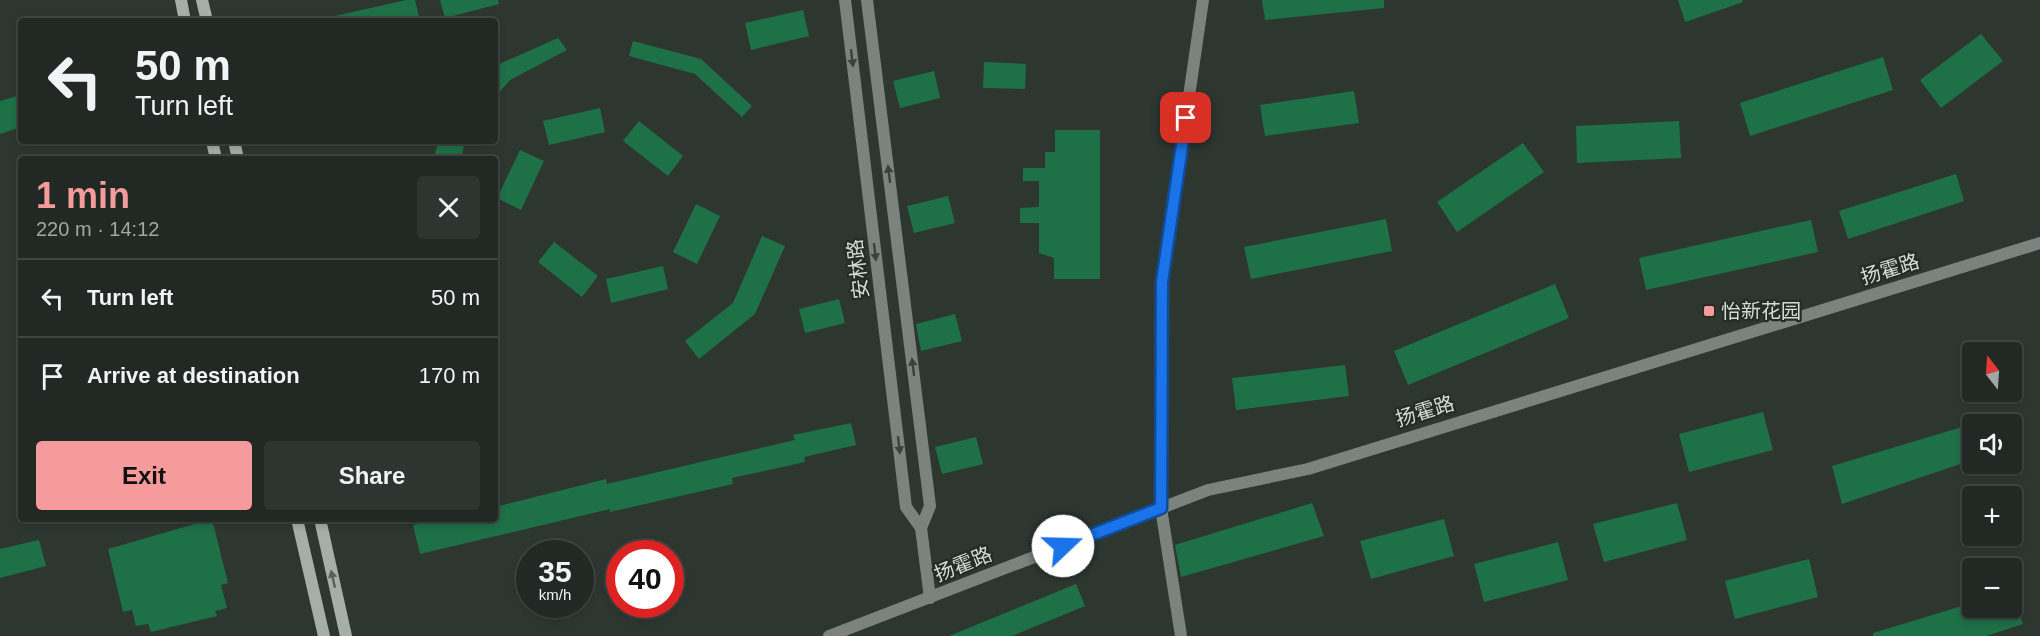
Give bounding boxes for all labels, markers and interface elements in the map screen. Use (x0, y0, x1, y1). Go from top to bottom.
icon: left (36, 42, 114, 120)
text: 50 m (135, 42, 231, 89)
one-way arrow (847, 49, 857, 68)
text: Turn left (135, 91, 233, 121)
pin (1160, 92, 1211, 143)
icon: arrive (1169, 101, 1202, 134)
one-way arrow (884, 164, 893, 183)
text: 1 min (36, 175, 130, 216)
button: close (417, 176, 480, 239)
text: 220 m · 14:12 (36, 218, 159, 240)
street label: 安林路 (843, 238, 873, 300)
one-way arrow (871, 242, 880, 261)
street label: 扬霍路 (1858, 250, 1922, 288)
icon: left (36, 282, 69, 315)
text: Turn left (87, 285, 173, 310)
text: 50 m (431, 285, 480, 310)
place label: 怡新花园 (1721, 300, 1801, 322)
marker: 怡新花园 (1702, 304, 1716, 318)
north arrow (1962, 342, 2022, 402)
map controls (1962, 342, 2022, 618)
one-way arrow (908, 358, 917, 377)
icon: arrive (36, 360, 69, 393)
text: Arrive at destination (87, 363, 300, 388)
text: 170 m (419, 363, 480, 388)
street label: 扬霍路 (1393, 392, 1457, 430)
button: sound (1962, 414, 2022, 474)
one-way arrow (894, 436, 904, 455)
button: Exit (36, 441, 252, 510)
button: Share (264, 441, 480, 510)
button: + (1962, 486, 2022, 546)
position arrow (1031, 514, 1095, 578)
speed limit sign: 40 (606, 540, 684, 618)
street label: 扬霍路 (931, 543, 995, 585)
text: 35 (538, 555, 572, 588)
button: − (1962, 558, 2022, 618)
one-way arrow (328, 570, 338, 588)
text: km/h (539, 586, 571, 603)

